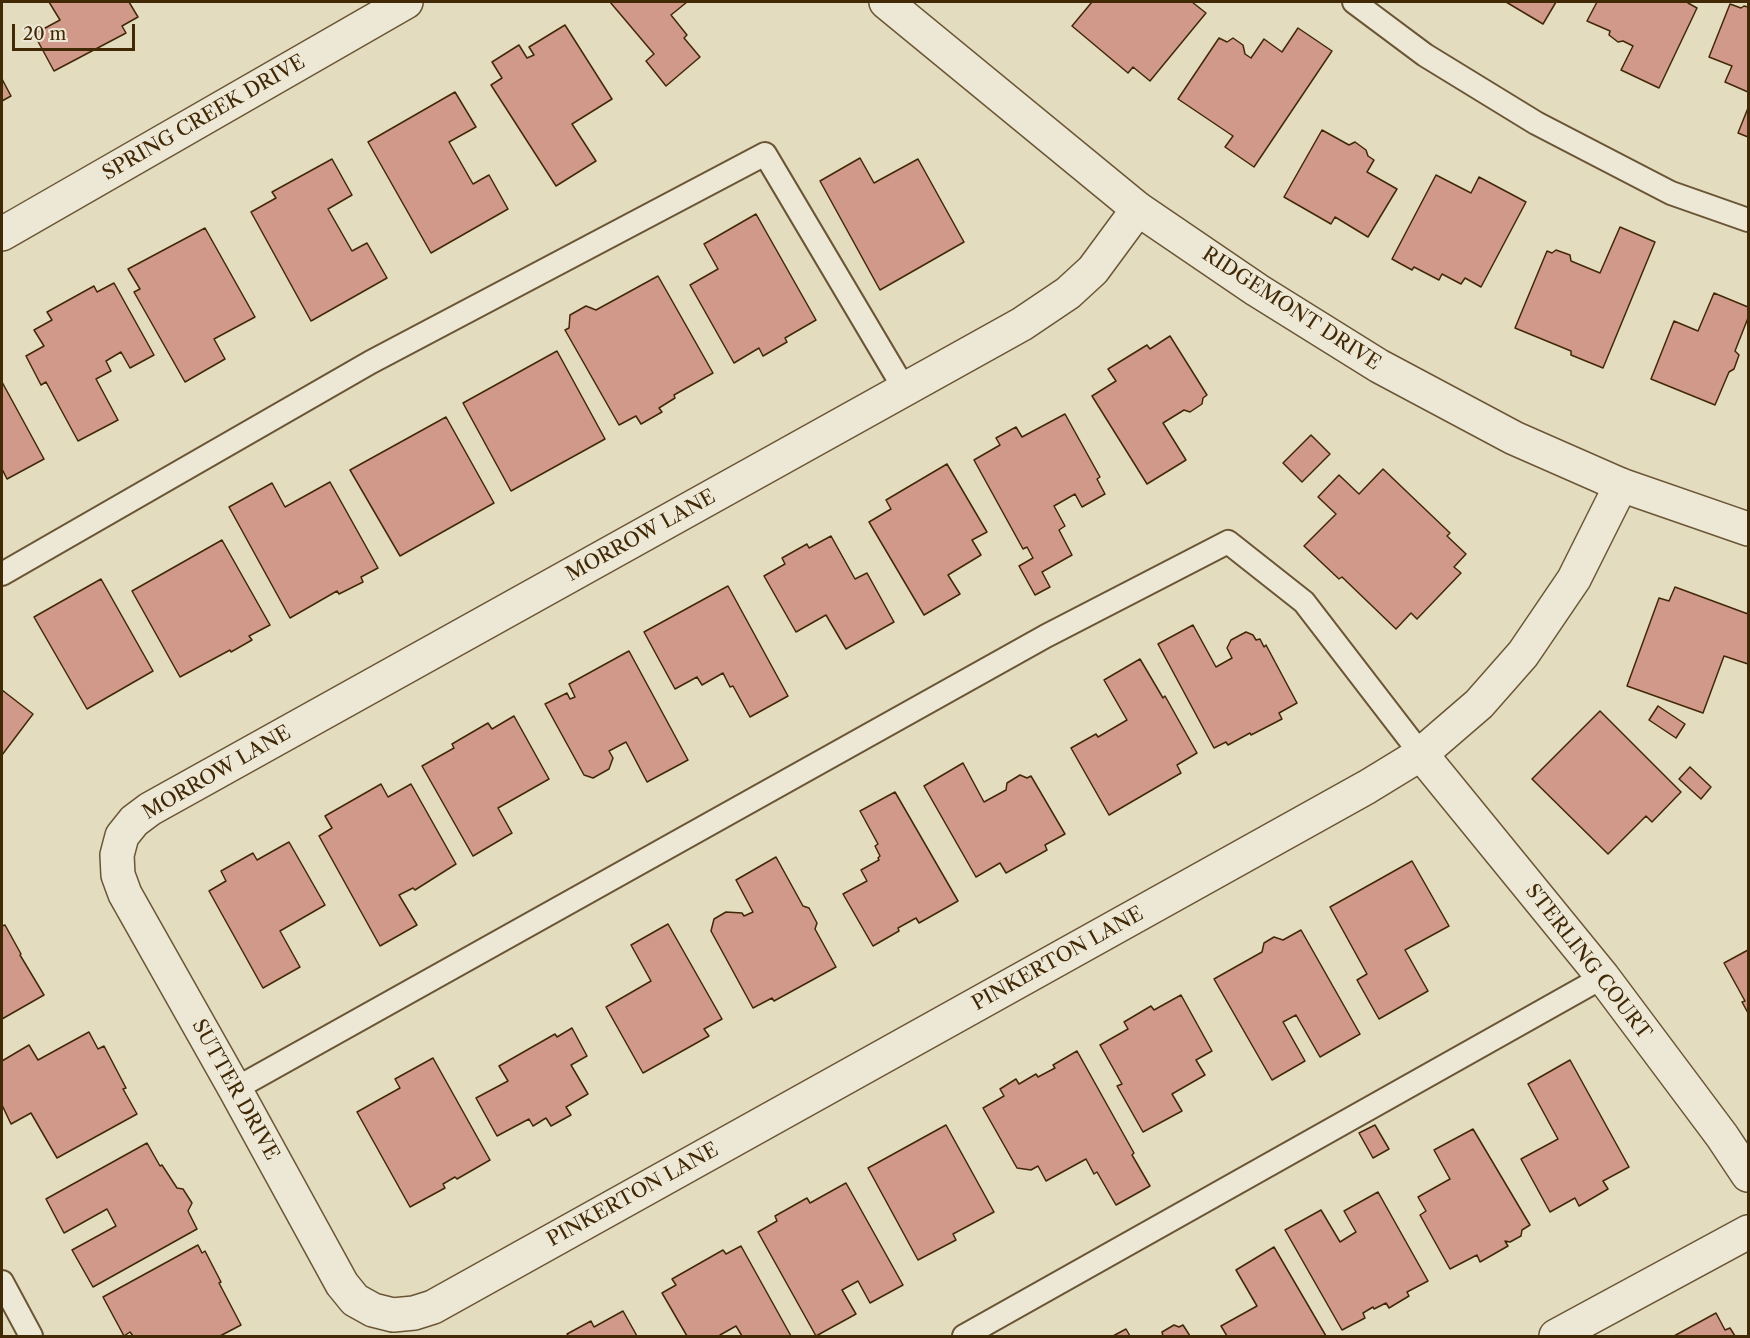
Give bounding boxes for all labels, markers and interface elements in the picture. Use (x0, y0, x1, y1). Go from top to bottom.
scale bar (15, 12, 138, 50)
text: 20 m (23, 23, 66, 45)
street label: SPRING CREEK DRIVE (98, 50, 310, 186)
street label: RIDGEMONT DRIVE (1197, 242, 1385, 376)
street label: MORROW LANE (562, 485, 720, 587)
street label: MORROW LANE (139, 721, 295, 825)
street label: STERLING COURT (1520, 880, 1656, 1044)
street label: PINKERTON LANE (968, 902, 1148, 1016)
street label: SUTTER DRIVE (186, 1015, 284, 1165)
street label: PINKERTON LANE (543, 1138, 723, 1252)

